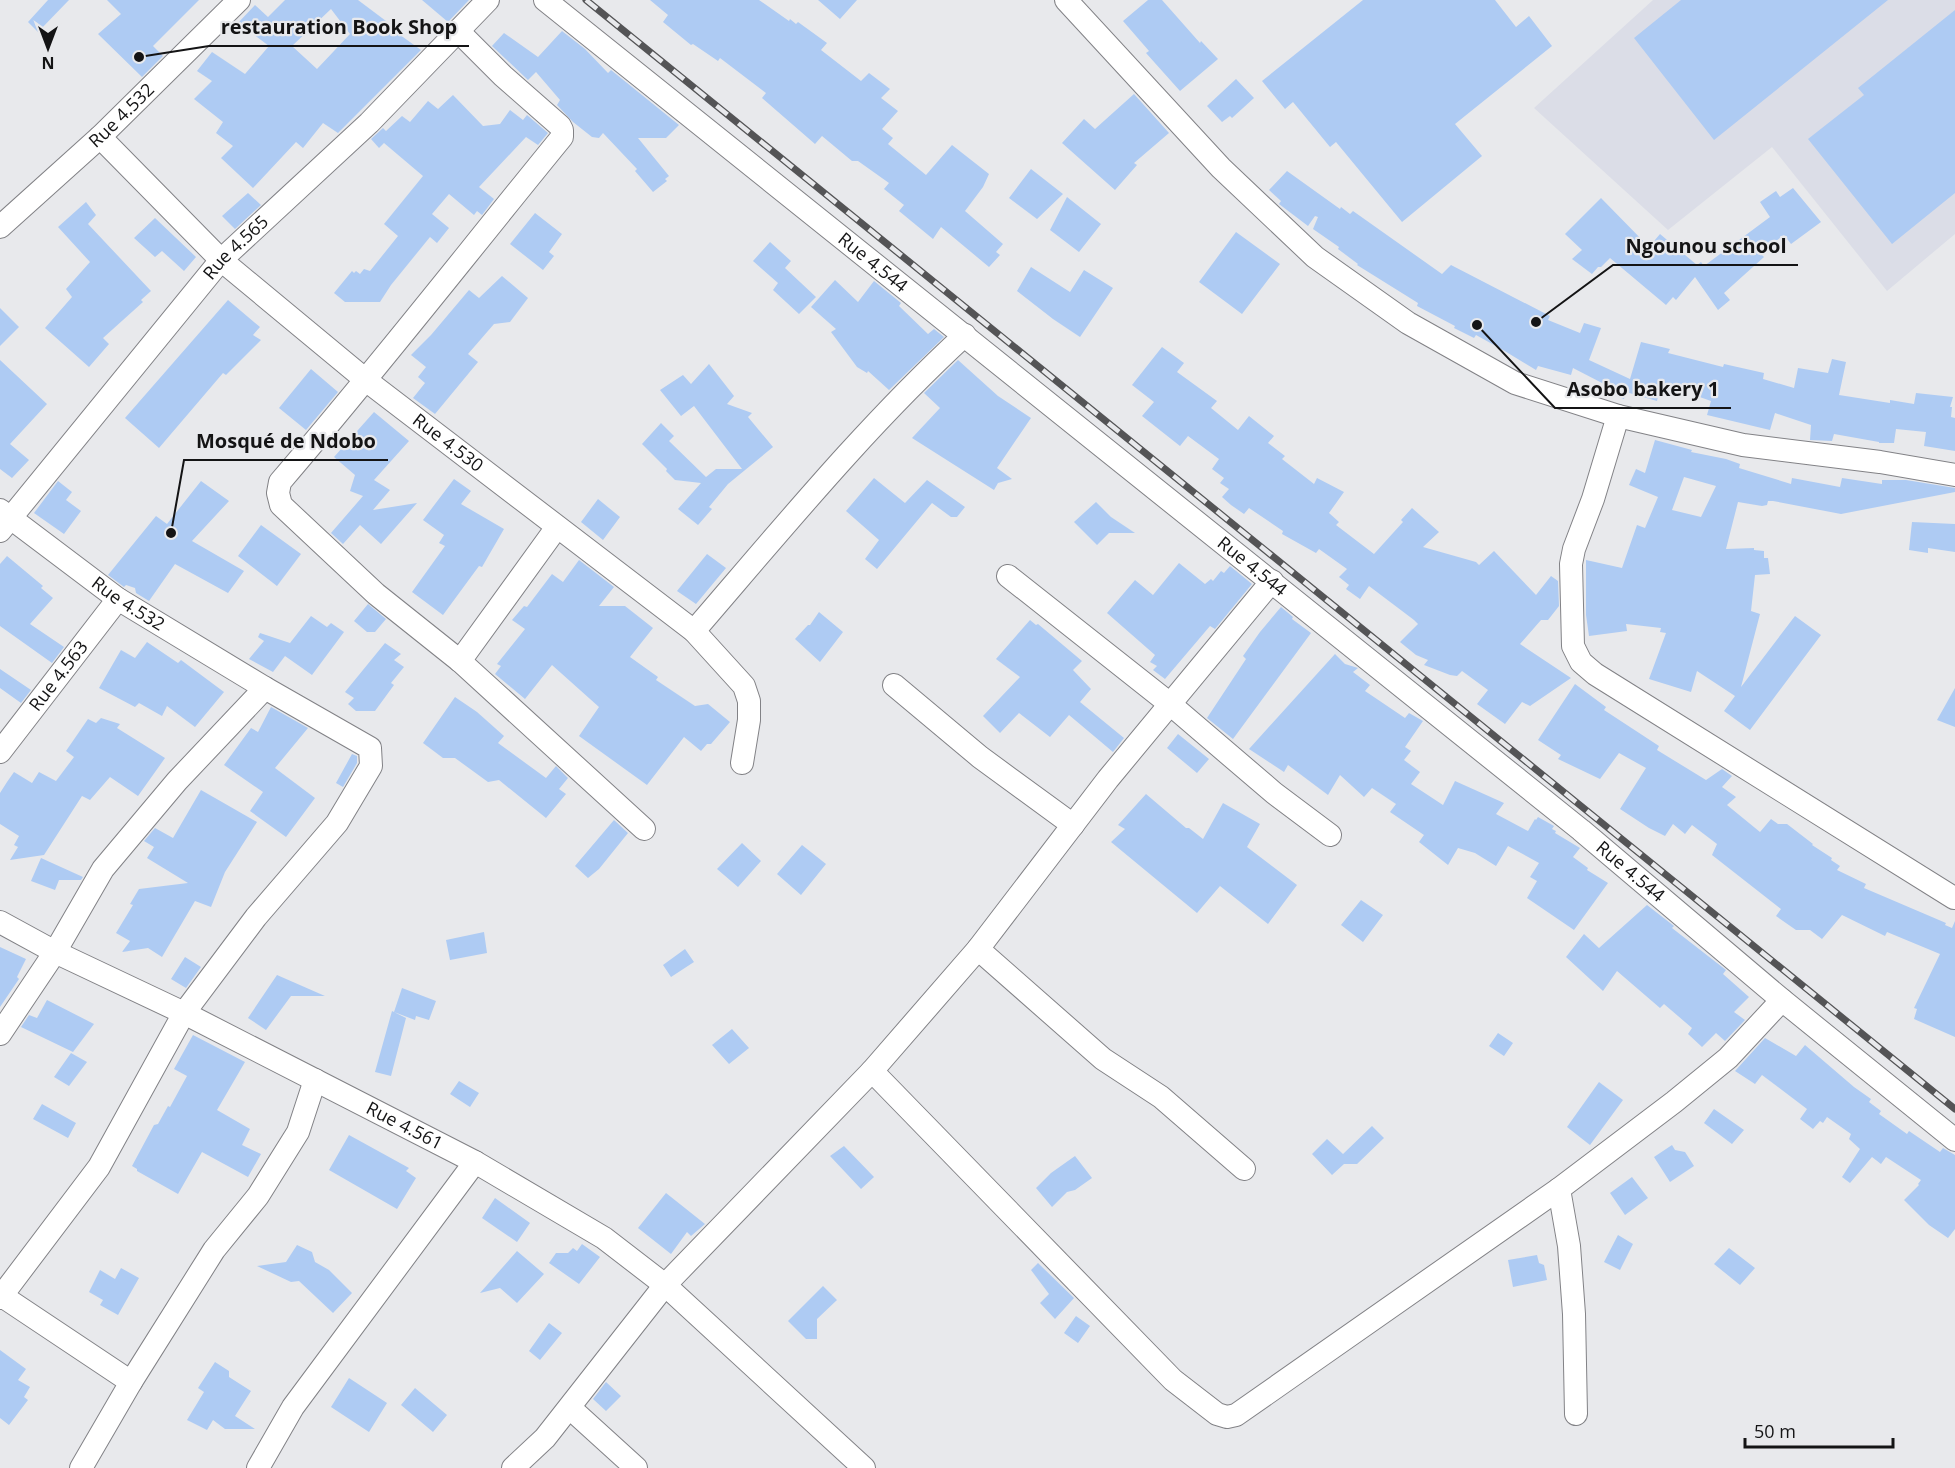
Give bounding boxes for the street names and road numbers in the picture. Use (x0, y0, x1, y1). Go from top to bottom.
street label: Rue 4.532 (83, 77, 159, 153)
street label: Rue 4.565 (197, 209, 273, 284)
street label: Rue 4.544 (834, 227, 913, 297)
street label: Rue 4.530 (408, 407, 489, 477)
street label: Rue 4.544 (1213, 530, 1293, 601)
street label: Rue 4.532 (87, 570, 170, 636)
street label: Rue 4.563 (23, 635, 93, 716)
street label: Rue 4.544 (1592, 835, 1670, 907)
street label: Rue 4.561 (363, 1095, 447, 1155)

